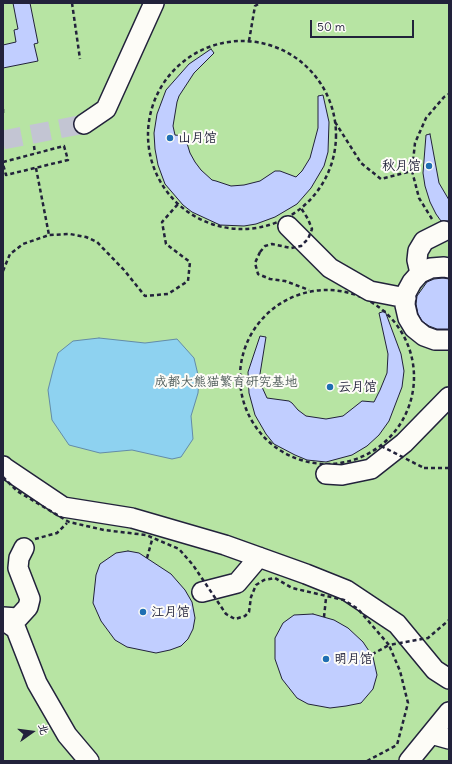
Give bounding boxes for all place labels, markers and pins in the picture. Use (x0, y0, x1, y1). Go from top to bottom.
place label: 山月馆 (178, 130, 217, 146)
marker: 山月馆 (165, 133, 175, 143)
place label: 秋月馆 (382, 158, 421, 174)
marker: 秋月馆 (424, 161, 434, 171)
place label: 云月馆 (338, 379, 377, 395)
marker: 云月馆 (325, 382, 335, 392)
place label: 江月馆 (151, 604, 190, 620)
marker: 江月馆 (138, 607, 148, 617)
place label: 明月馆 (334, 651, 373, 667)
marker: 明月馆 (321, 654, 331, 664)

